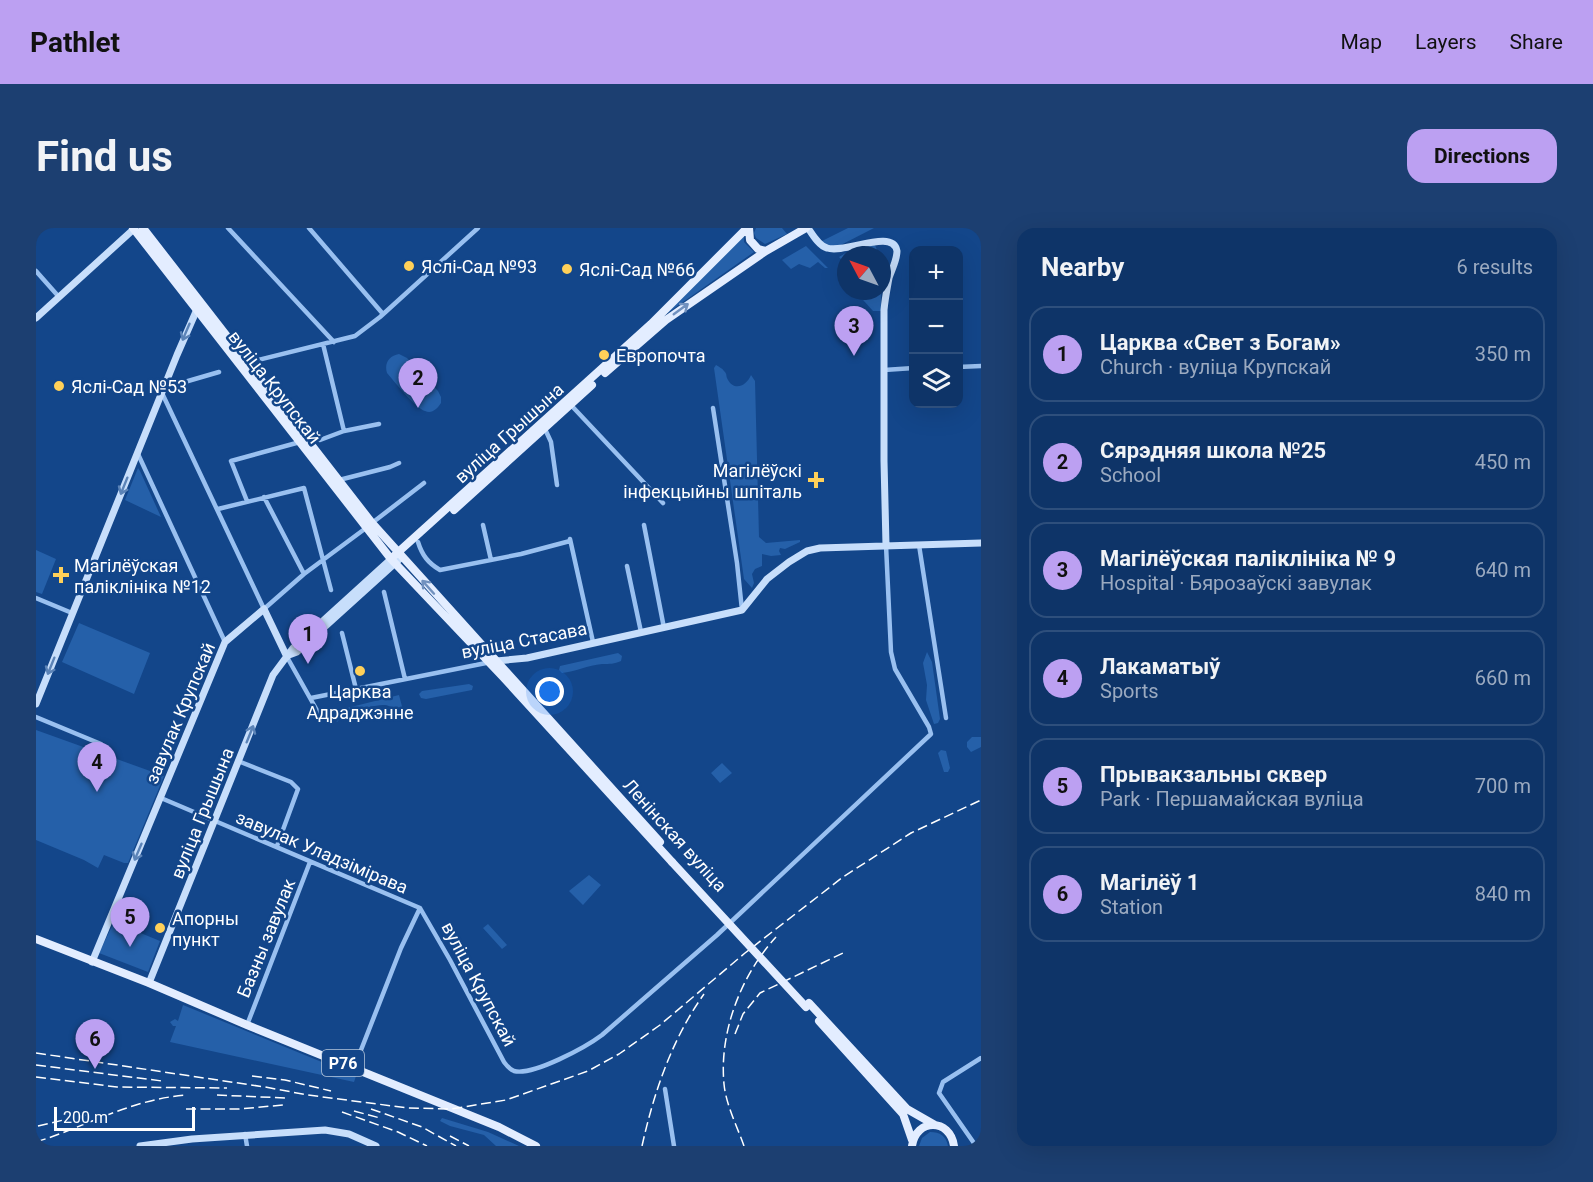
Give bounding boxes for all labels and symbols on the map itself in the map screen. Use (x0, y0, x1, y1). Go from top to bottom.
north arrow (837, 246, 891, 300)
place label: Яслі-Сад №93 (421, 256, 537, 277)
marker: Яслі-Сад №93 (402, 259, 416, 273)
place label: Яслі-Сад №66 (579, 259, 695, 280)
marker: Яслі-Сад №66 (560, 262, 574, 276)
one-way arrow (672, 303, 688, 315)
pin: 3 (834, 306, 874, 356)
one-way arrow (180, 323, 191, 341)
street label: вуліца Крупскай (224, 326, 326, 448)
place label: Европочта (616, 345, 706, 366)
marker: Европочта (597, 348, 611, 362)
pin: 2 (398, 358, 437, 408)
place label: Яслі-Сад №53 (71, 376, 187, 397)
marker: Яслі-Сад №53 (52, 379, 66, 393)
street label: вуліца Грышына (450, 379, 568, 487)
place label: Магілёўскі інфекцыйны шпіталь (623, 460, 802, 502)
marker: Магілёўскі інфекцыйны шпіталь (807, 471, 825, 489)
one-way arrow (118, 476, 129, 494)
place label: Магілёўская паліклініка №12 (74, 555, 211, 597)
marker: Магілёўская паліклініка №12 (52, 566, 70, 584)
one-way arrow (422, 580, 436, 595)
pin: 1 (288, 614, 328, 664)
street label: вуліца Стасава (459, 618, 589, 662)
street label: завулак Крупскай (141, 639, 219, 787)
one-way arrow (45, 657, 56, 675)
marker: Царква Адраджэнне (353, 664, 367, 678)
your location (535, 677, 564, 706)
place label: Царква Адраджэнне (306, 681, 414, 723)
one-way arrow (245, 725, 256, 743)
pin: 4 (78, 742, 116, 792)
street label: вуліца Грышына (166, 745, 238, 881)
street label: Ленінская вуліца (619, 774, 731, 896)
street label: завулак Уладзімірава (233, 806, 411, 898)
one-way arrow (132, 842, 144, 860)
street label: Базны завулак (233, 875, 299, 1000)
pin: 5 (110, 898, 149, 947)
place label: Апорны пункт (172, 908, 239, 950)
street label: вуліца Крупскай (437, 918, 521, 1050)
marker: Апорны пункт (153, 921, 167, 935)
pin: 6 (76, 1020, 114, 1069)
road number: Р76 (322, 1050, 364, 1076)
scale bar (54, 1104, 195, 1132)

